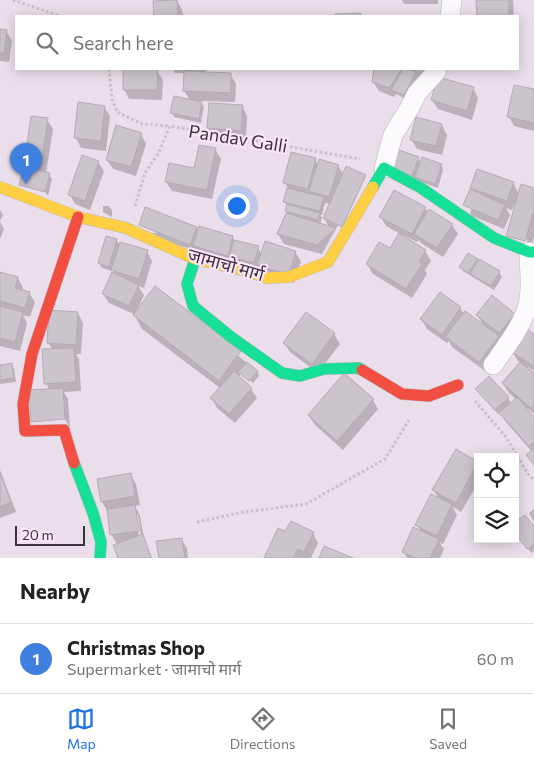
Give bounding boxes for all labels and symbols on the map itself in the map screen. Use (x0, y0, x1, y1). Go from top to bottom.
street label: Pandav Galli (187, 119, 289, 157)
pin: 1 (10, 143, 42, 184)
your location (224, 193, 250, 219)
street label: जामाचो मार्ग (185, 243, 268, 286)
scale bar (15, 523, 85, 546)

